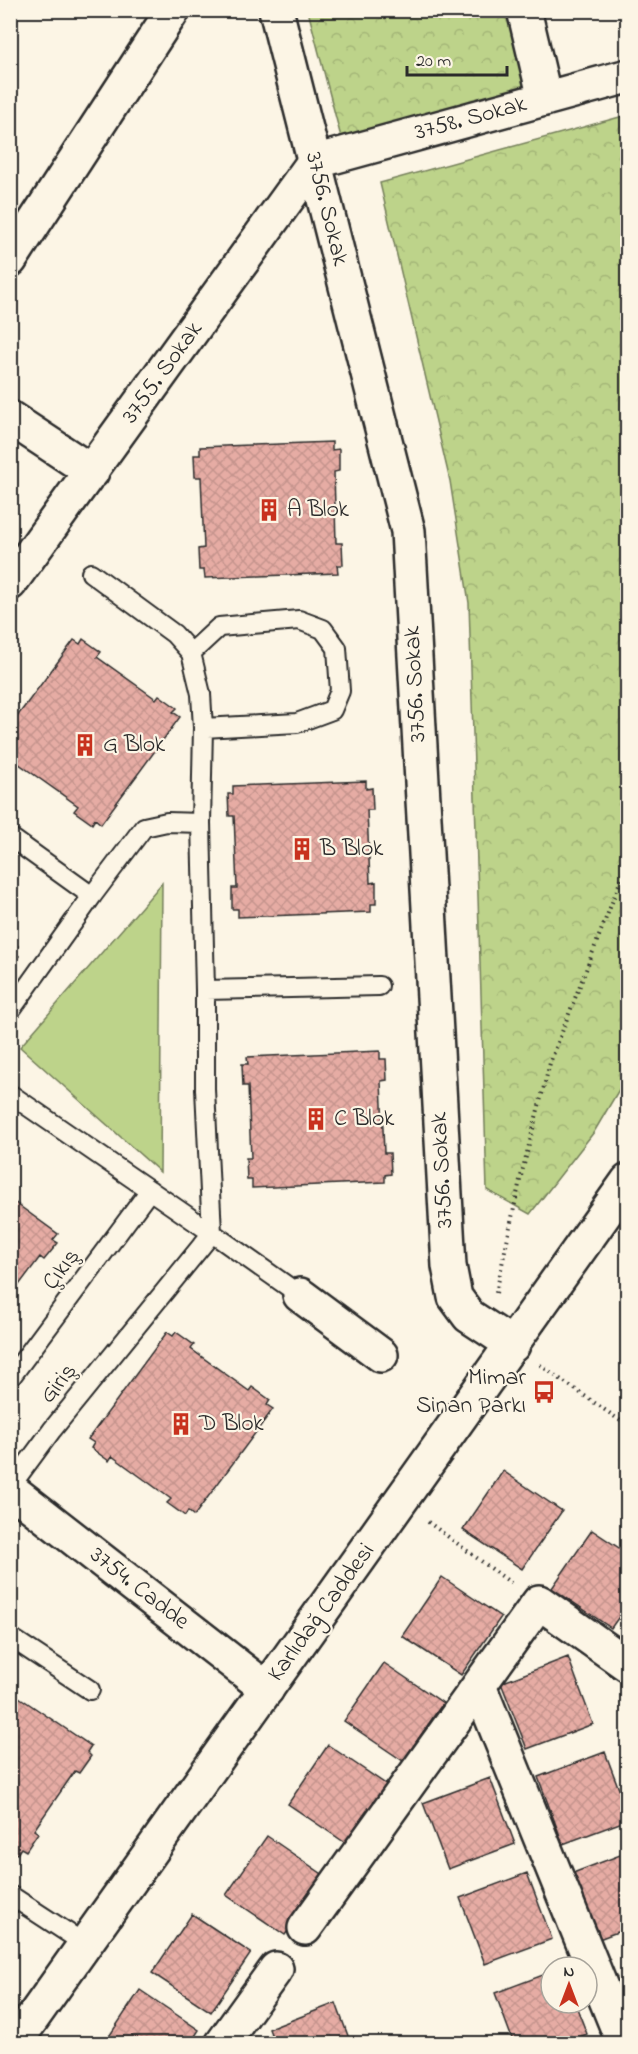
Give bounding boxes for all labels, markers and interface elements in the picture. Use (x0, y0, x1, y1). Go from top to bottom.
scale bar (407, 39, 508, 77)
text: 20 m (416, 49, 451, 75)
street label: 3758. Sokak (411, 87, 531, 151)
street label: 3756. Sokak (295, 148, 357, 270)
street label: 3755. Sokak (114, 314, 213, 432)
place label: A Blok (287, 493, 349, 528)
building icon: A Blok (256, 497, 282, 523)
street label: 3756. Sokak (395, 625, 437, 743)
place label: G Blok (103, 728, 166, 763)
building icon: G Blok (72, 732, 98, 758)
place label: B Blok (319, 832, 384, 867)
building icon: B Blok (289, 836, 315, 862)
place label: C Blok (334, 1102, 395, 1137)
building icon: C Blok (303, 1106, 329, 1132)
street label: 3756. Sokak (422, 1111, 464, 1229)
street label: Çıkış (35, 1242, 89, 1298)
street label: Giriş (32, 1356, 86, 1412)
place label: Mimar Sinan Parkı (416, 1361, 527, 1424)
bus stop icon: Mimar Sinan Parkı (531, 1379, 557, 1405)
place label: D Blok (198, 1407, 264, 1442)
building icon: D Blok (168, 1411, 194, 1437)
street label: Karlıdağ Caddesi (260, 1536, 384, 1690)
street label: 3754. Cadde (82, 1539, 197, 1639)
north arrow (539, 1955, 599, 2015)
text: N (564, 1960, 575, 1984)

